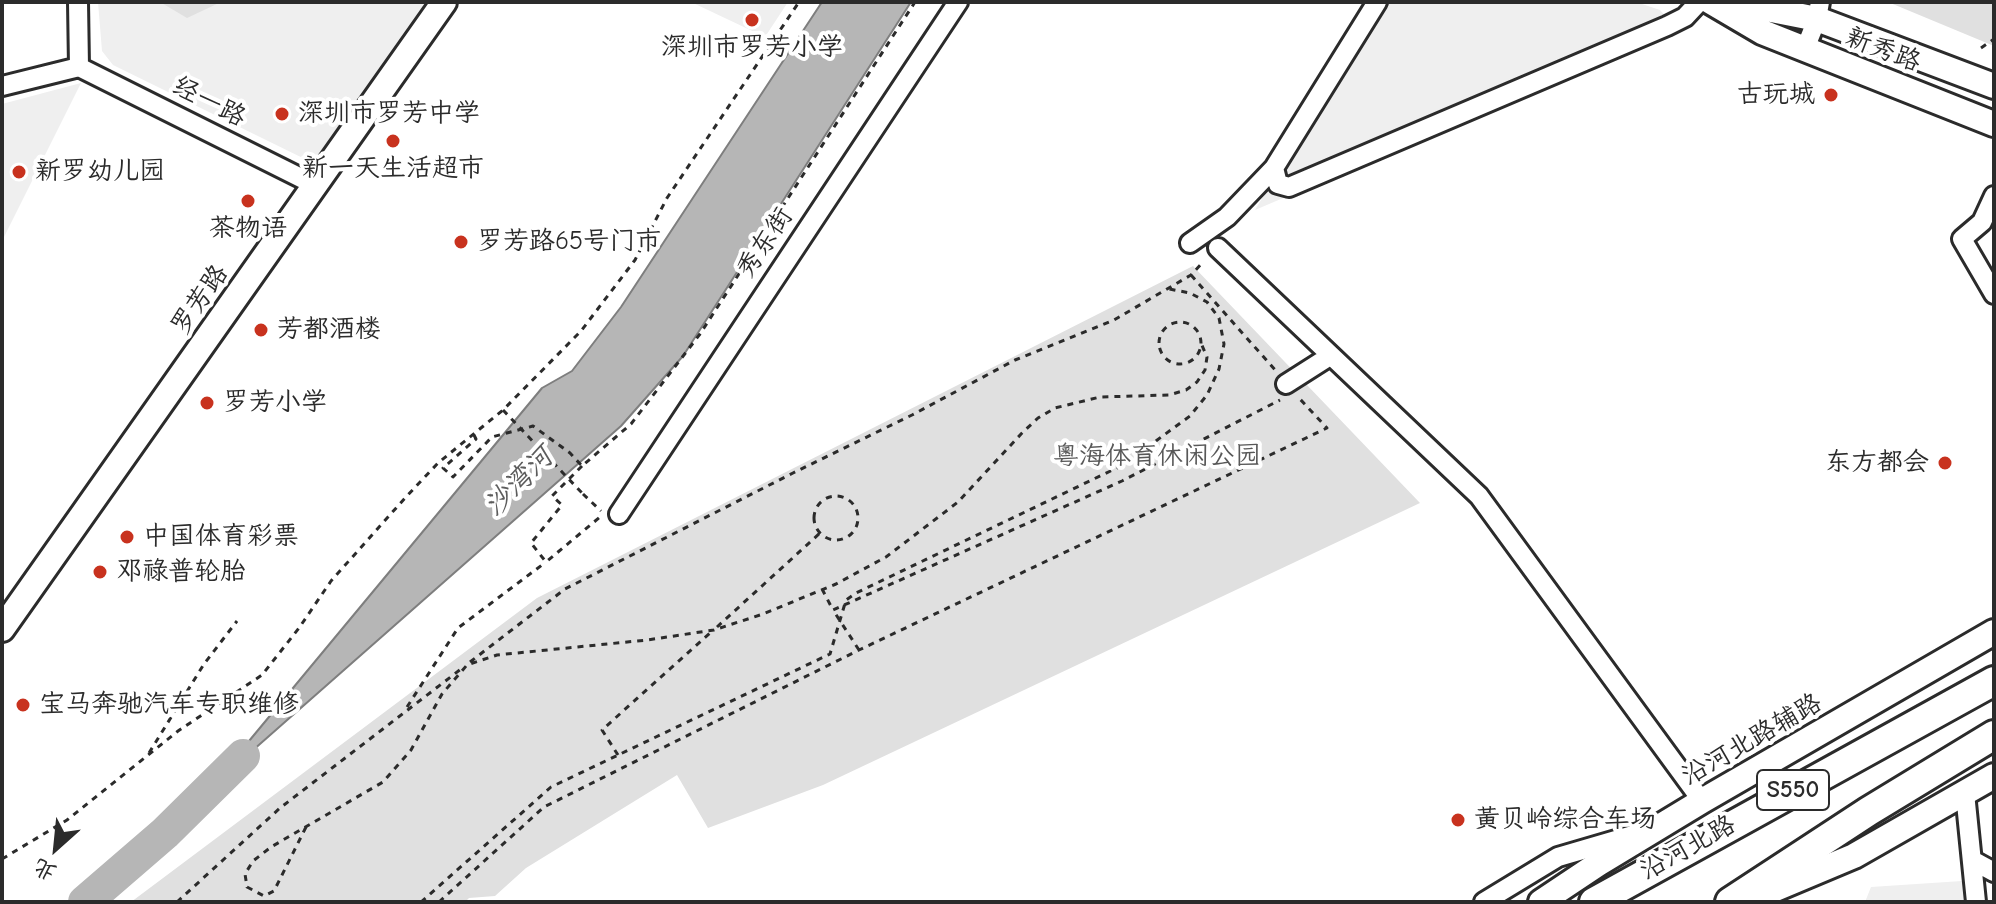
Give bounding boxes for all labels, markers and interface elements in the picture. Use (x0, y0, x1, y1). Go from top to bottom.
marker: 深圳市罗芳小学 (743, 11, 761, 29)
street label: 新秀路 (1841, 21, 1925, 79)
place label: 深圳市罗芳小学 (661, 32, 843, 64)
street label: 经一路 (167, 70, 251, 134)
place label: 古玩城 (1737, 79, 1815, 111)
marker: 古玩城 (1822, 86, 1840, 104)
place label: 深圳市罗芳中学 (298, 98, 480, 130)
marker: 深圳市罗芳中学 (273, 105, 291, 123)
marker: 新一天生活超市 (384, 132, 402, 150)
place label: 新一天生活超市 (302, 153, 484, 185)
place label: 新罗幼儿园 (35, 156, 165, 188)
marker: 新罗幼儿园 (10, 163, 28, 181)
marker: 茶物语 (239, 192, 257, 210)
street label: 秀东街 (730, 202, 800, 284)
place label: 茶物语 (209, 213, 287, 245)
place label: 罗芳路65号门市 (477, 226, 661, 258)
marker: 罗芳路65号门市 (452, 233, 470, 251)
street label: 罗芳路 (165, 259, 235, 341)
place label: 芳都酒楼 (277, 314, 381, 346)
marker: 芳都酒楼 (252, 321, 270, 339)
place label: 罗芳小学 (223, 387, 327, 419)
marker: 罗芳小学 (198, 394, 216, 412)
water label: 沙湾河 (477, 440, 561, 524)
park label: 粤海体育休闲公园 (1053, 441, 1261, 473)
place label: 东方都会 (1825, 447, 1929, 479)
marker: 东方都会 (1936, 454, 1954, 472)
place label: 中国体育彩票 (143, 521, 299, 553)
marker: 中国体育彩票 (118, 528, 136, 546)
place label: 邓禄普轮胎 (116, 556, 246, 588)
marker: 邓禄普轮胎 (91, 563, 109, 581)
street label: 沿河北路辅路 (1677, 687, 1827, 793)
place label: 宝马奔驰汽车专职维修 (39, 689, 299, 721)
marker: 宝马奔驰汽车专职维修 (14, 696, 32, 714)
road number: S550 (1757, 770, 1829, 810)
place label: 黄贝岭综合车场 (1474, 804, 1656, 836)
north arrow (16, 808, 96, 888)
street label: 沿河北路 (1635, 809, 1741, 887)
marker: 黄贝岭综合车场 (1449, 811, 1467, 829)
text: 北 (29, 853, 61, 886)

